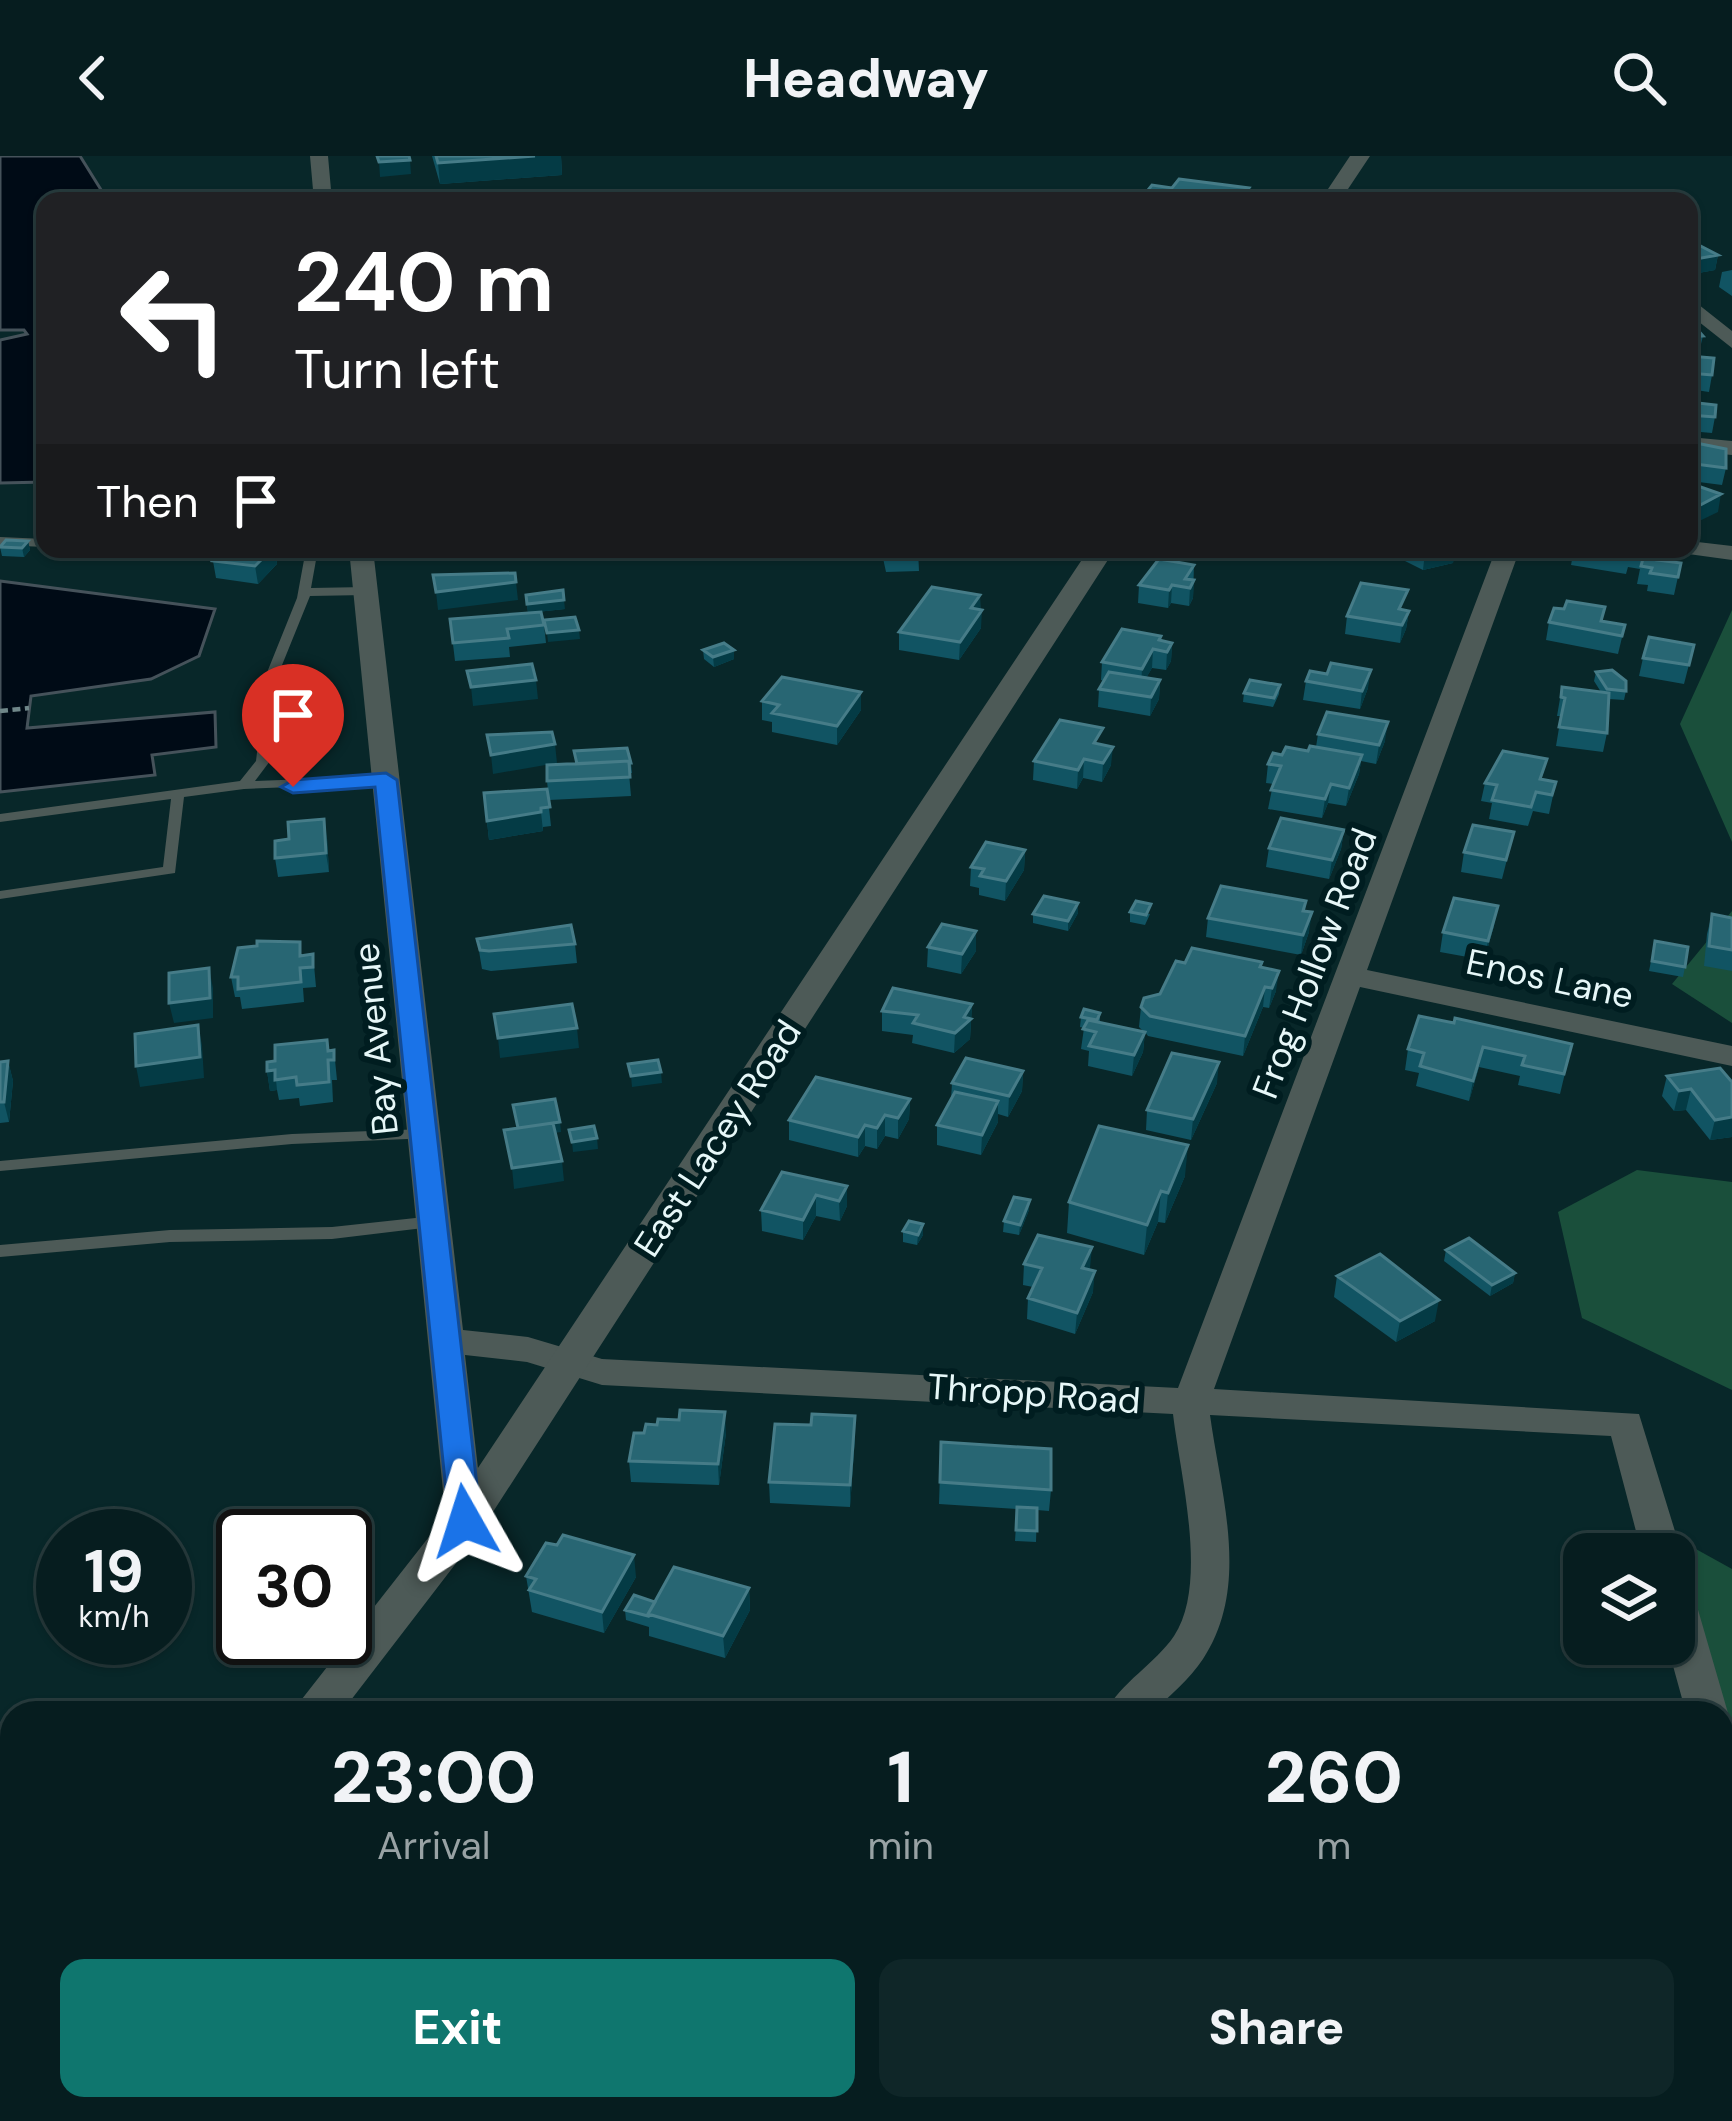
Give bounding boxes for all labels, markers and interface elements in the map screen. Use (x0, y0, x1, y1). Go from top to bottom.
text: Headway (743, 43, 989, 114)
icon: back (60, 45, 126, 111)
icon: search (1606, 45, 1672, 111)
text: 240 m (294, 228, 554, 337)
icon: left (96, 240, 252, 396)
text: Turn left (294, 334, 500, 405)
icon: arrive (223, 468, 289, 534)
text: Then (96, 472, 199, 531)
pin (242, 664, 344, 787)
icon: arrive (260, 682, 326, 748)
street label: Frog Hollow Road (1241, 821, 1388, 1105)
street label: Enos Lane (1462, 938, 1638, 1019)
street label: Bay Avenue (342, 941, 409, 1137)
street label: East Lacey Road (623, 1011, 812, 1266)
street label: Thropp Road (926, 1363, 1142, 1424)
position arrow (402, 1458, 528, 1584)
speed limit sign: 30 (216, 1509, 372, 1665)
text: 19 (84, 1532, 144, 1611)
map controls (1563, 1533, 1695, 1665)
button: layers (1563, 1533, 1695, 1665)
text: km/h (79, 1597, 149, 1636)
text: 23:00 (331, 1731, 536, 1824)
text: 1 (887, 1731, 914, 1824)
text: 260 (1265, 1731, 1403, 1824)
text: Arrival (377, 1820, 491, 1871)
text: min (867, 1820, 934, 1871)
text: m (1317, 1820, 1351, 1871)
button: Exit (60, 1959, 855, 2097)
button: Share (879, 1959, 1674, 2097)

